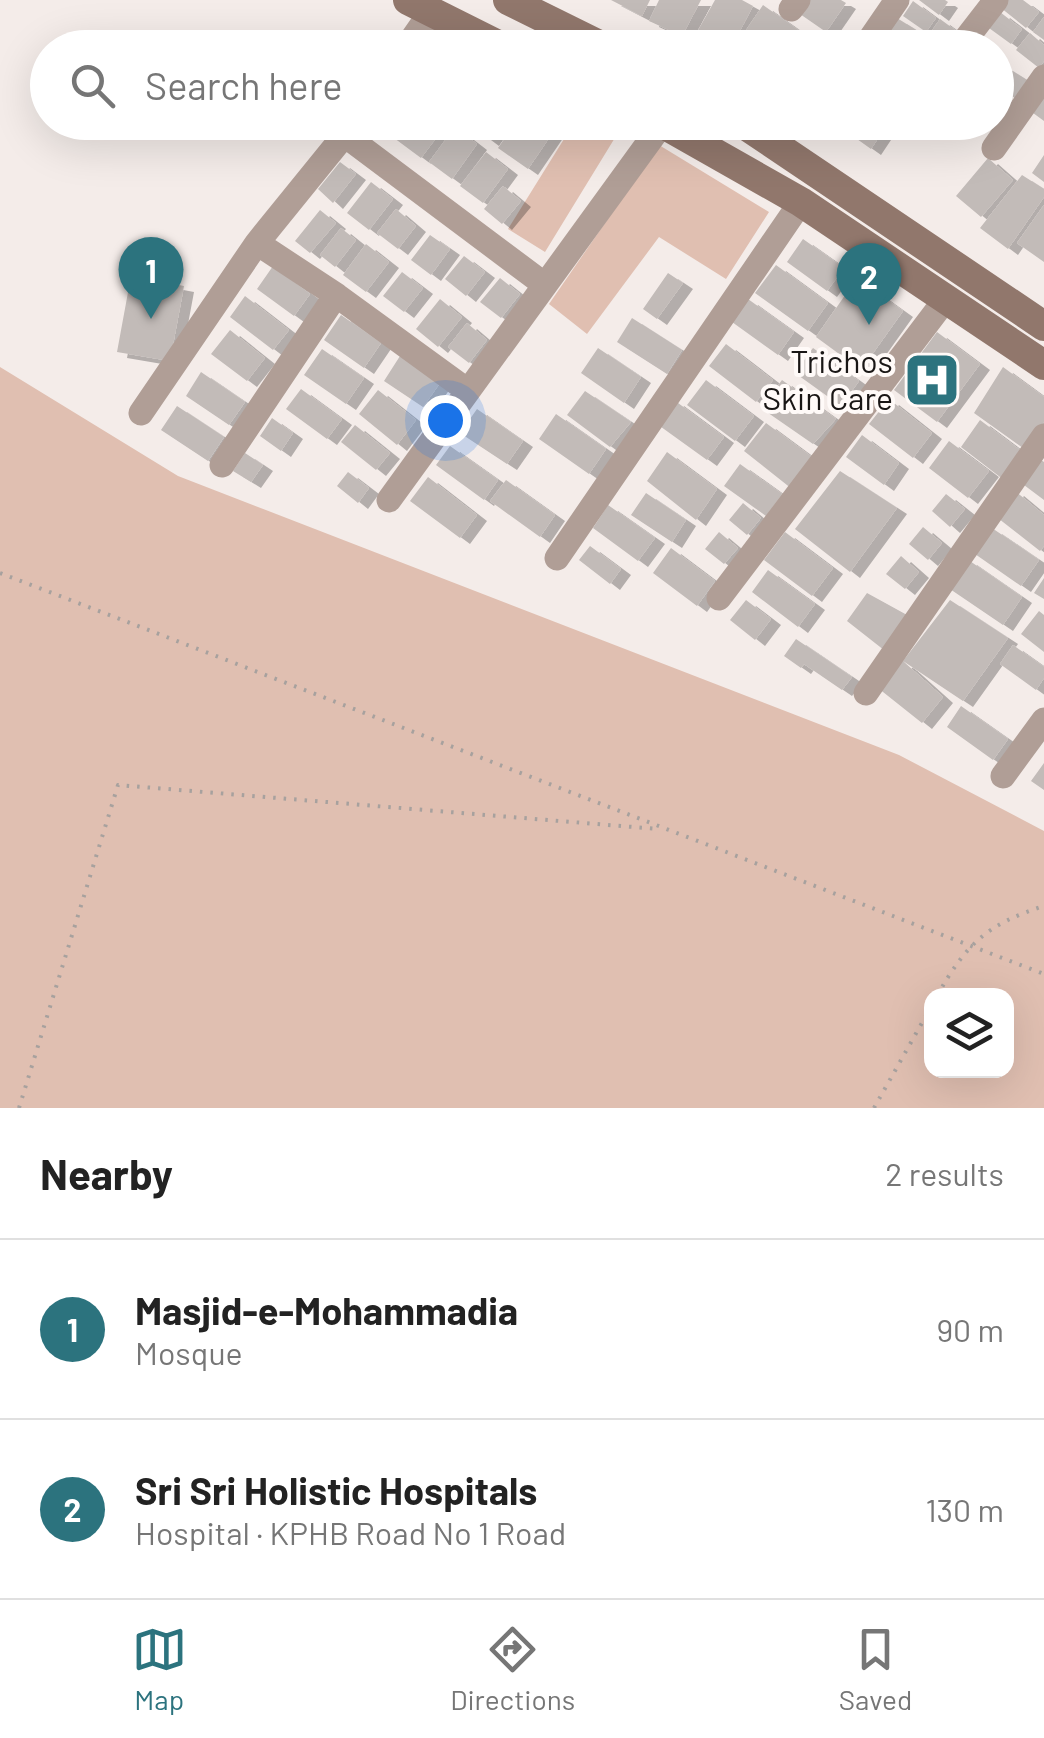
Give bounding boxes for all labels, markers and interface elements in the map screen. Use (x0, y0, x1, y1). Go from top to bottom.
search box (30, 30, 1014, 140)
icon: search (65, 58, 120, 113)
text: Search here (145, 62, 343, 108)
pin: 1 (118, 236, 184, 319)
pin: 2 (836, 242, 902, 325)
place label: Trichos Skin Care (762, 341, 893, 416)
hospital icon: Trichos Skin Care (902, 350, 962, 410)
your location (420, 395, 471, 446)
map controls (924, 988, 1014, 1078)
button: layers (924, 988, 1014, 1078)
text: Nearby (40, 1148, 173, 1198)
text: 2 results (885, 1154, 1004, 1192)
text: Masjid-e-Mohammadia (135, 1287, 518, 1333)
text: 1 (67, 1310, 78, 1348)
text: 90 m (936, 1310, 1004, 1348)
text: Mosque (135, 1333, 243, 1371)
text: Sri Sri Holistic Hospitals (135, 1467, 537, 1513)
text: 2 (64, 1490, 81, 1528)
text: 130 m (925, 1490, 1004, 1528)
text: Hospital · KPHB Road No 1 Road (135, 1513, 566, 1551)
tab: Map (132, 1622, 187, 1716)
tab: Directions (450, 1622, 575, 1716)
tab: Saved (839, 1622, 912, 1716)

